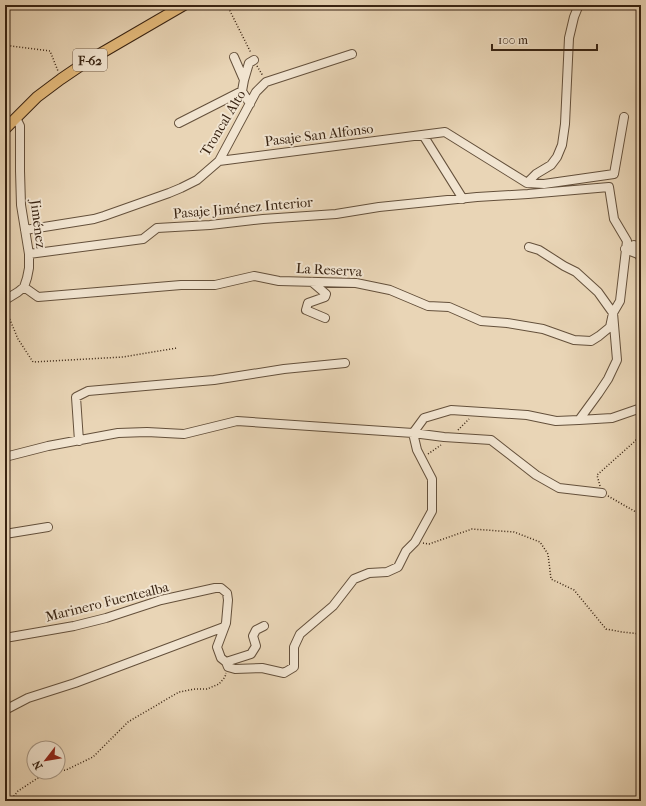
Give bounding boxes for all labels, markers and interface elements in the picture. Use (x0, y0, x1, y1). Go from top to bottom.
scale bar (492, 26, 597, 52)
text: 100 m (498, 33, 528, 47)
road number: F-62 (73, 49, 107, 71)
street label: Troncal Alto (197, 87, 249, 159)
street label: Pasaje San Alfonso (264, 120, 374, 150)
street label: Pasaje Jiménez Interior (172, 193, 314, 223)
street label: Jiménez (26, 198, 49, 249)
street label: La Reserva (295, 260, 363, 280)
street label: Marinero Fuentealba (44, 578, 171, 626)
north arrow (26, 740, 66, 780)
text: N (30, 757, 46, 772)

